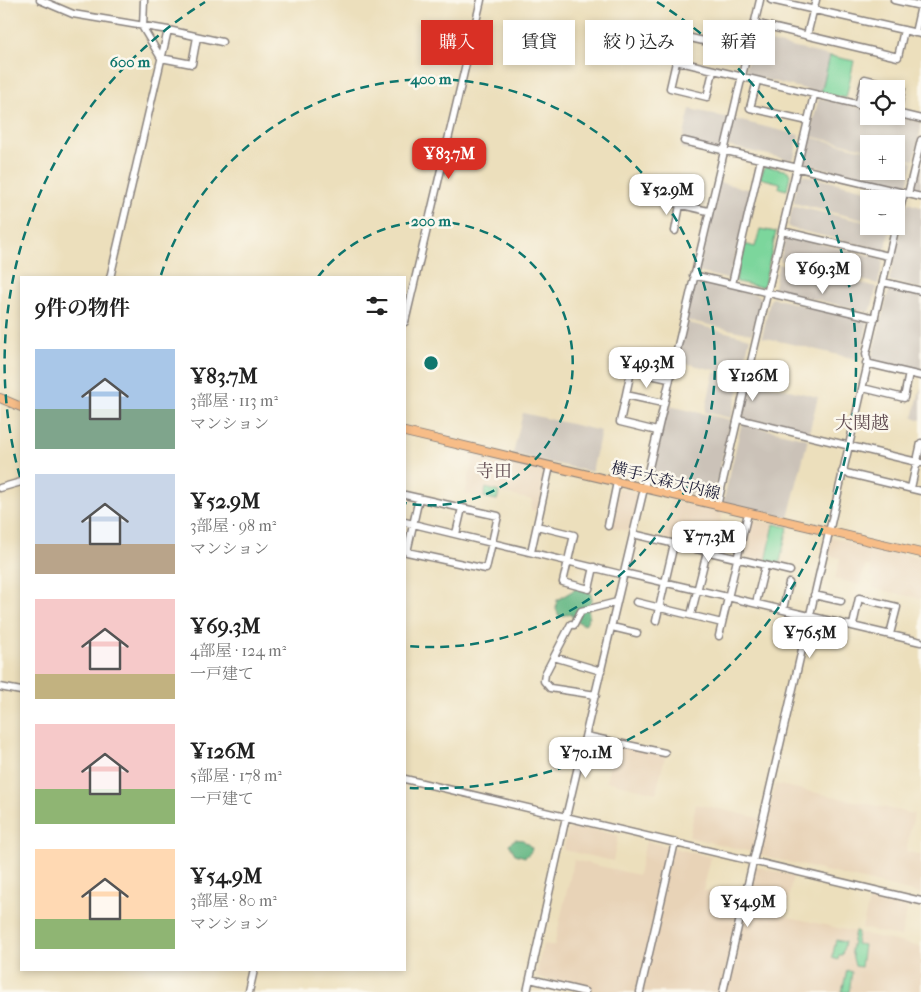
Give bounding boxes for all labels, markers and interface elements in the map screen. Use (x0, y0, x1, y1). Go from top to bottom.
chip: 購入 (421, 20, 493, 65)
chip: 賃貸 (503, 20, 575, 65)
chip: 絞り込み (585, 20, 693, 65)
chip: 新着 (703, 20, 775, 65)
text: 600 m (110, 53, 151, 71)
text: 400 m (409, 70, 452, 88)
map controls (860, 80, 905, 235)
button: locate (860, 80, 905, 125)
button: + (860, 135, 905, 180)
pin: ¥83.7M (408, 138, 490, 180)
text: ¥83.7M (423, 144, 475, 163)
pin: ¥52.9M (626, 174, 708, 216)
text: ¥52.9M (640, 180, 694, 199)
button: − (860, 190, 905, 235)
text: 200 m (411, 212, 451, 230)
pin: ¥69.3M (782, 252, 864, 295)
text: ¥69.3M (796, 259, 850, 278)
icon: filters (363, 292, 391, 320)
text: 9件の物件 (35, 296, 130, 320)
pin: ¥49.3M (606, 346, 688, 389)
text: ¥49.3M (620, 353, 674, 372)
centre of rings (422, 354, 440, 372)
pin: ¥126M (718, 360, 788, 402)
text: ¥83.7M (190, 364, 258, 388)
text: ¥126M (728, 366, 778, 385)
icon: home (75, 369, 135, 429)
text: 3部屋 · 113 m² (190, 391, 278, 410)
district label: 大関越 (835, 413, 889, 434)
text: マンション (190, 414, 269, 433)
street label: 横手大森大内線 (609, 458, 723, 503)
district label: 寺田 (476, 461, 512, 482)
text: ¥52.9M (190, 489, 260, 513)
icon: home (75, 494, 135, 554)
text: 3部屋 · 98 m² (190, 516, 276, 535)
pin: ¥77.3M (668, 520, 750, 563)
text: ¥77.3M (683, 527, 735, 546)
text: マンション (190, 539, 269, 558)
text: ¥69.3M (190, 614, 261, 638)
pin: ¥76.5M (769, 616, 851, 659)
icon: home (75, 619, 135, 679)
text: ¥76.5M (784, 623, 836, 642)
text: 4部屋 · 124 m² (190, 641, 286, 660)
text: 一戸建て (190, 664, 254, 683)
pin: ¥70.1M (545, 736, 627, 779)
text: ¥126M (190, 739, 255, 763)
text: ¥70.1M (560, 743, 612, 762)
icon: home (75, 744, 135, 804)
text: 5部屋 · 178 m² (190, 766, 282, 785)
text: 一戸建て (190, 789, 254, 808)
text: ¥54.9M (190, 864, 262, 888)
icon: home (75, 869, 135, 929)
pin: ¥54.9M (707, 886, 789, 928)
text: 3部屋 · 80 m² (190, 891, 277, 910)
text: ¥54.9M (720, 892, 776, 911)
text: マンション (190, 914, 269, 933)

